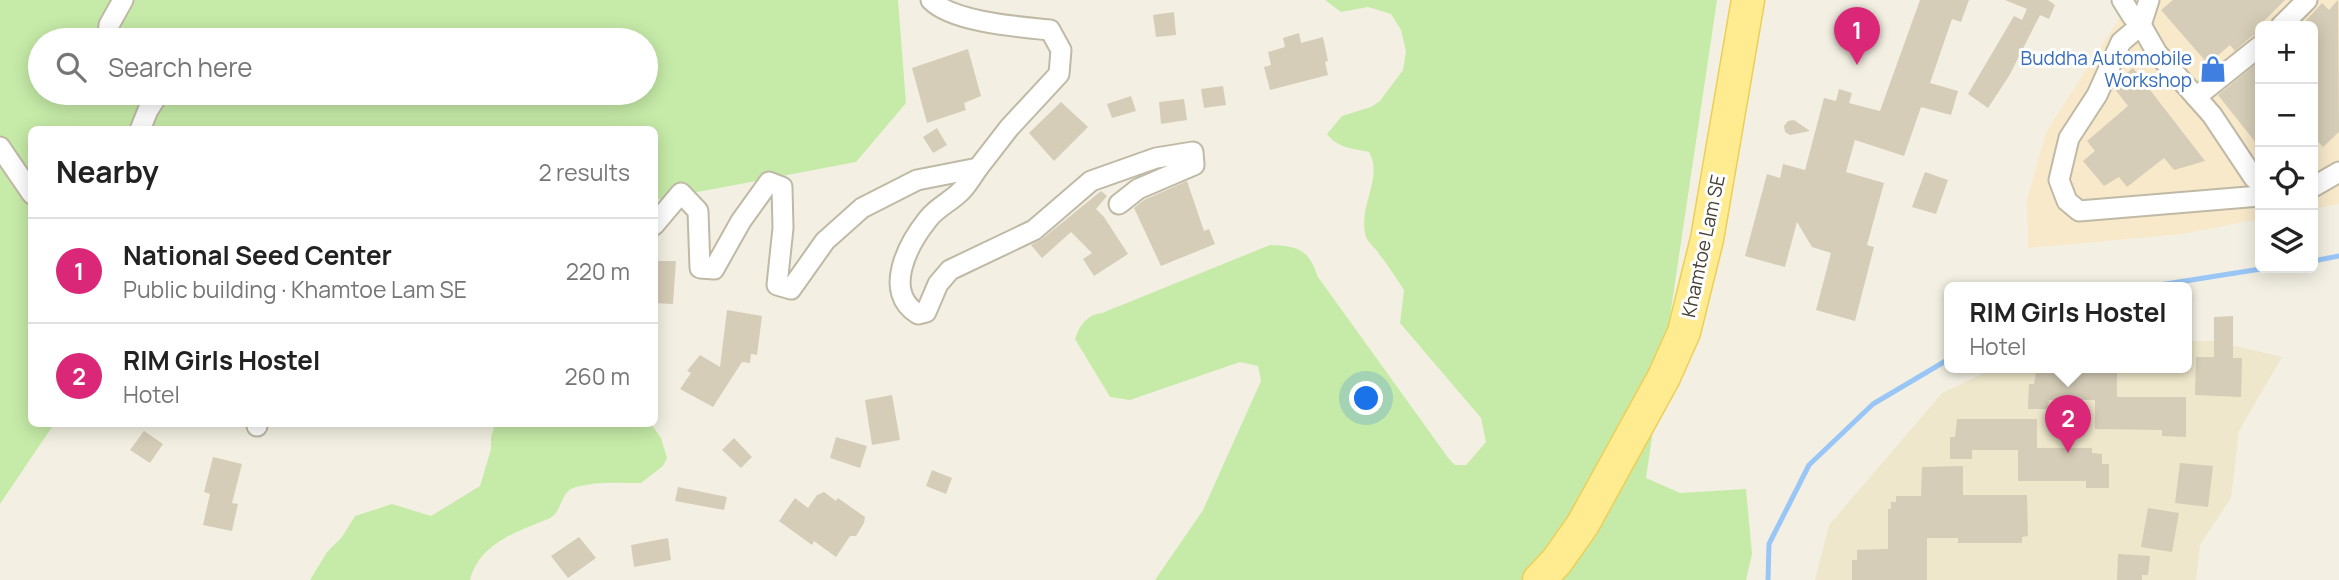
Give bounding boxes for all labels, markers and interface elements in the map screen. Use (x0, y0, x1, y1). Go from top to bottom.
pin: 1 (1834, 7, 1880, 65)
map controls (2255, 21, 2318, 273)
button: + (2255, 21, 2318, 84)
search box (28, 28, 658, 105)
place label: Buddha Automobile Workshop (2021, 45, 2192, 93)
icon: search (52, 48, 90, 86)
text: Search here (108, 49, 253, 85)
shop icon: Buddha Automobile Workshop (2198, 54, 2228, 84)
button: − (2255, 84, 2318, 147)
button: locate (2255, 147, 2318, 210)
text: Nearby (56, 151, 159, 192)
text: 2 results (538, 156, 630, 188)
street label: Khamtoe Lam SE (1675, 172, 1731, 320)
button: layers (2255, 210, 2318, 273)
text: National Seed Center (123, 237, 392, 273)
text: 1 (74, 255, 84, 287)
text: 220 m (566, 255, 630, 287)
text: Public building · Khamtoe Lam SE (123, 273, 467, 305)
popup (1944, 282, 2192, 373)
text: RIM Girls Hostel (1969, 294, 2167, 330)
text: Hotel (1969, 330, 2026, 362)
text: RIM Girls Hostel (123, 342, 320, 378)
text: 2 (72, 360, 86, 392)
text: 260 m (564, 360, 630, 392)
text: Hotel (123, 378, 180, 410)
your location (1349, 381, 1383, 415)
pin: 2 (2045, 395, 2091, 453)

